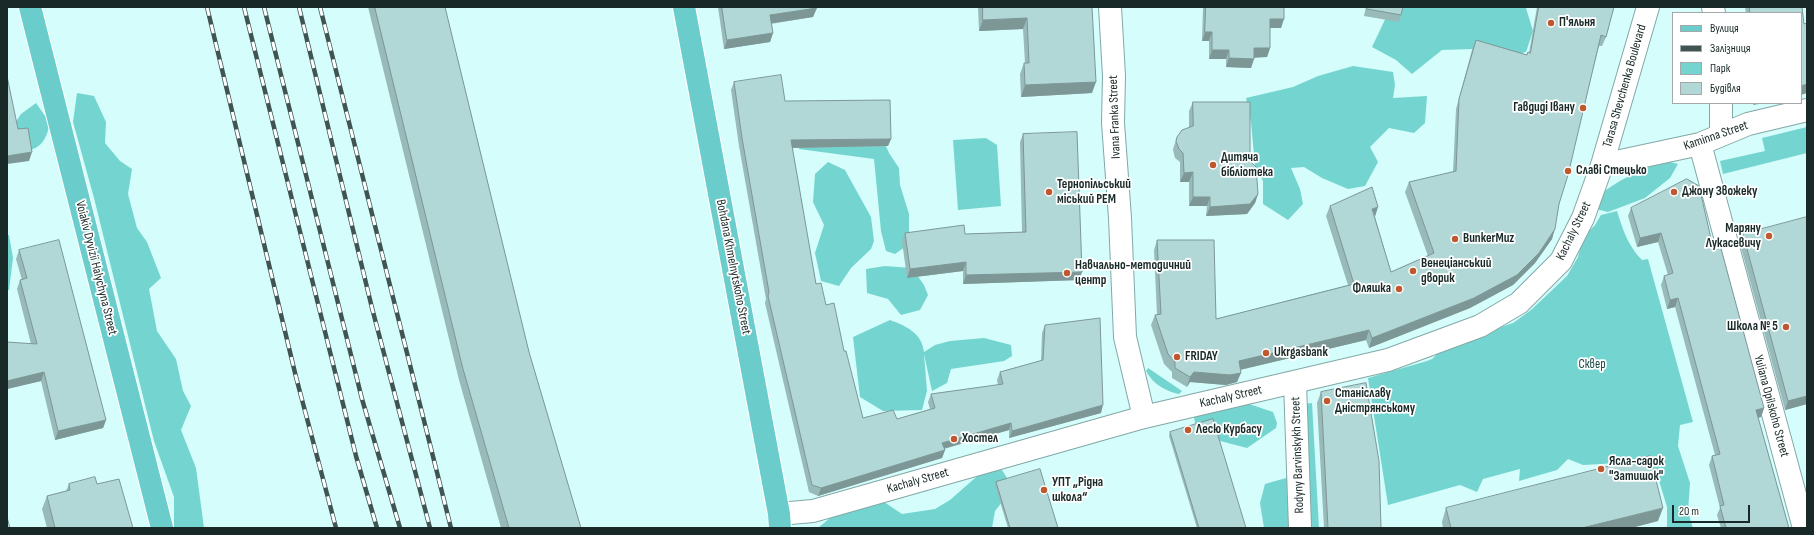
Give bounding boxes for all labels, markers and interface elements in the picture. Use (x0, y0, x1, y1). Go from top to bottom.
legend (1672, 12, 1802, 104)
place label: П'яльня (1559, 15, 1595, 31)
marker: П'яльня (1546, 18, 1556, 28)
text: Вулиця (1710, 21, 1739, 36)
street label: Tarasa Shevchenka Boulevard (1600, 23, 1650, 149)
text: Залізниця (1710, 41, 1751, 56)
text: Парк (1710, 61, 1730, 76)
street label: Ivana Franka Street (1106, 75, 1124, 159)
text: Будівля (1710, 81, 1741, 96)
place label: Гавдиді Івану (1513, 100, 1575, 116)
marker: Гавдиді Івану (1578, 103, 1588, 113)
street label: Kaminna Street (1682, 118, 1750, 154)
place label: Дитяча бібліотека (1221, 150, 1273, 181)
marker: Дитяча бібліотека (1208, 160, 1218, 170)
place label: Славі Стецько (1576, 163, 1647, 179)
marker: Славі Стецько (1563, 166, 1573, 176)
place label: Тернопільський міський РЕМ (1057, 177, 1131, 208)
place label: Джону Звожеку (1682, 184, 1757, 200)
marker: Тернопільський міський РЕМ (1044, 187, 1054, 197)
marker: Джону Звожеку (1669, 187, 1679, 197)
street label: Bohdana Khmelnytskoho Street (712, 198, 754, 336)
street label: Voiakiv Dyvizii Halychyna Street (72, 199, 120, 337)
street label: Kachaly Street (1553, 199, 1595, 263)
place label: Маряну Лукасевичу (1706, 221, 1761, 252)
place label: BunkerMuz (1463, 231, 1514, 247)
marker: Маряну Лукасевичу (1764, 231, 1774, 241)
marker: BunkerMuz (1450, 234, 1460, 244)
place label: Венеціанський дворик (1421, 256, 1491, 287)
place label: Навчально-методичний центр (1075, 258, 1191, 289)
marker: Венеціанський дворик (1408, 266, 1418, 276)
marker: Навчально-методичний центр (1062, 268, 1072, 278)
place label: Фляшка (1352, 281, 1391, 297)
marker: Фляшка (1394, 284, 1404, 294)
place label: Школа № 5 (1727, 319, 1778, 335)
marker: Школа № 5 (1781, 322, 1791, 332)
place label: Ukrgasbank (1274, 345, 1328, 361)
marker: Ukrgasbank (1261, 348, 1271, 358)
place label: FRIDAY (1185, 349, 1218, 365)
marker: FRIDAY (1172, 352, 1182, 362)
street label: Yuliana Opilskoho Street (1750, 353, 1792, 459)
park label: Сквер (1578, 357, 1606, 373)
street label: Kachaly Street (1198, 382, 1264, 412)
place label: Станіславу Дністрянському (1335, 386, 1415, 417)
street label: Rodyny Barvinskykh Street (1288, 396, 1308, 514)
marker: Станіславу Дністрянському (1322, 396, 1332, 406)
place label: Лесю Курбасу (1196, 422, 1262, 438)
marker: Лесю Курбасу (1183, 425, 1193, 435)
place label: Хостел (962, 431, 998, 447)
marker: Хостел (949, 434, 959, 444)
place label: Ясла-садок "Затишок" (1609, 454, 1664, 485)
marker: Ясла-садок "Затишок" (1596, 464, 1606, 474)
street label: Kachaly Street (885, 465, 951, 497)
place label: УПТ „Рідна школа“ (1052, 475, 1103, 506)
marker: УПТ „Рідна школа“ (1039, 485, 1049, 495)
scale bar (1674, 497, 1752, 523)
text: 20 m (1679, 504, 1699, 519)

